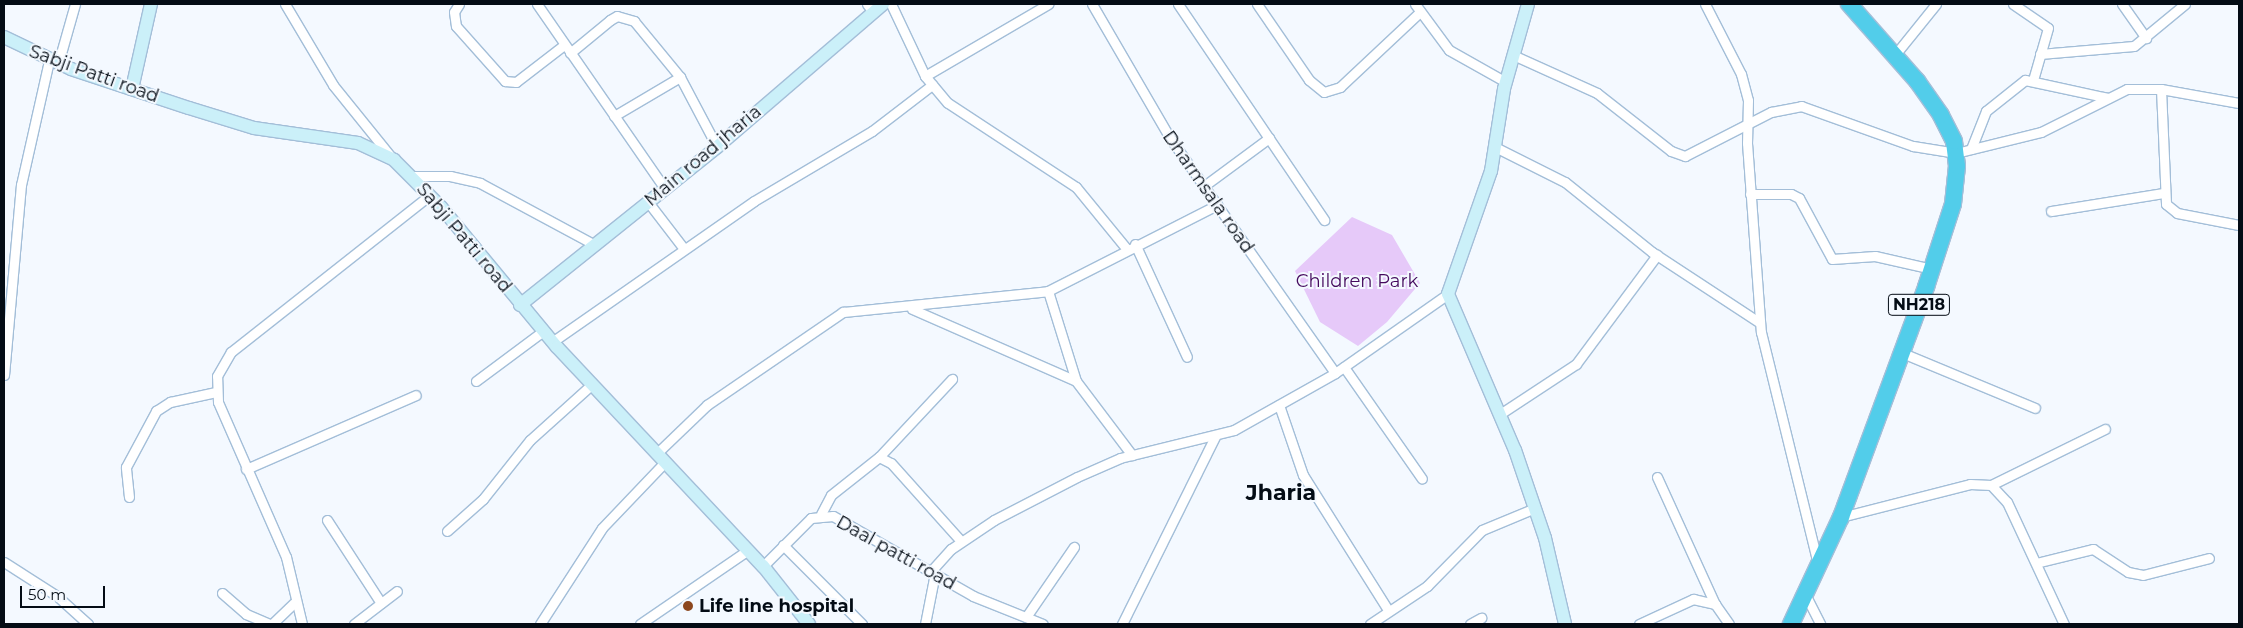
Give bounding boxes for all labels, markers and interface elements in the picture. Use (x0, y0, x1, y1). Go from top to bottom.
street label: Sabji Patti road (26, 40, 162, 108)
street label: Main road jharia (640, 101, 766, 211)
street label: Dharmsala road (1158, 127, 1258, 257)
street label: Sabji Patti road (412, 179, 516, 297)
park label: Children Park (1296, 270, 1418, 292)
road number: NH218 (1888, 292, 1950, 318)
district label: Jharia (1246, 480, 1316, 506)
street label: Daal patti road (832, 511, 960, 595)
scale bar (22, 576, 108, 608)
text: 50 m (28, 585, 66, 604)
place label: Life line hospital (699, 595, 854, 617)
marker: Life line hospital (681, 599, 695, 613)

